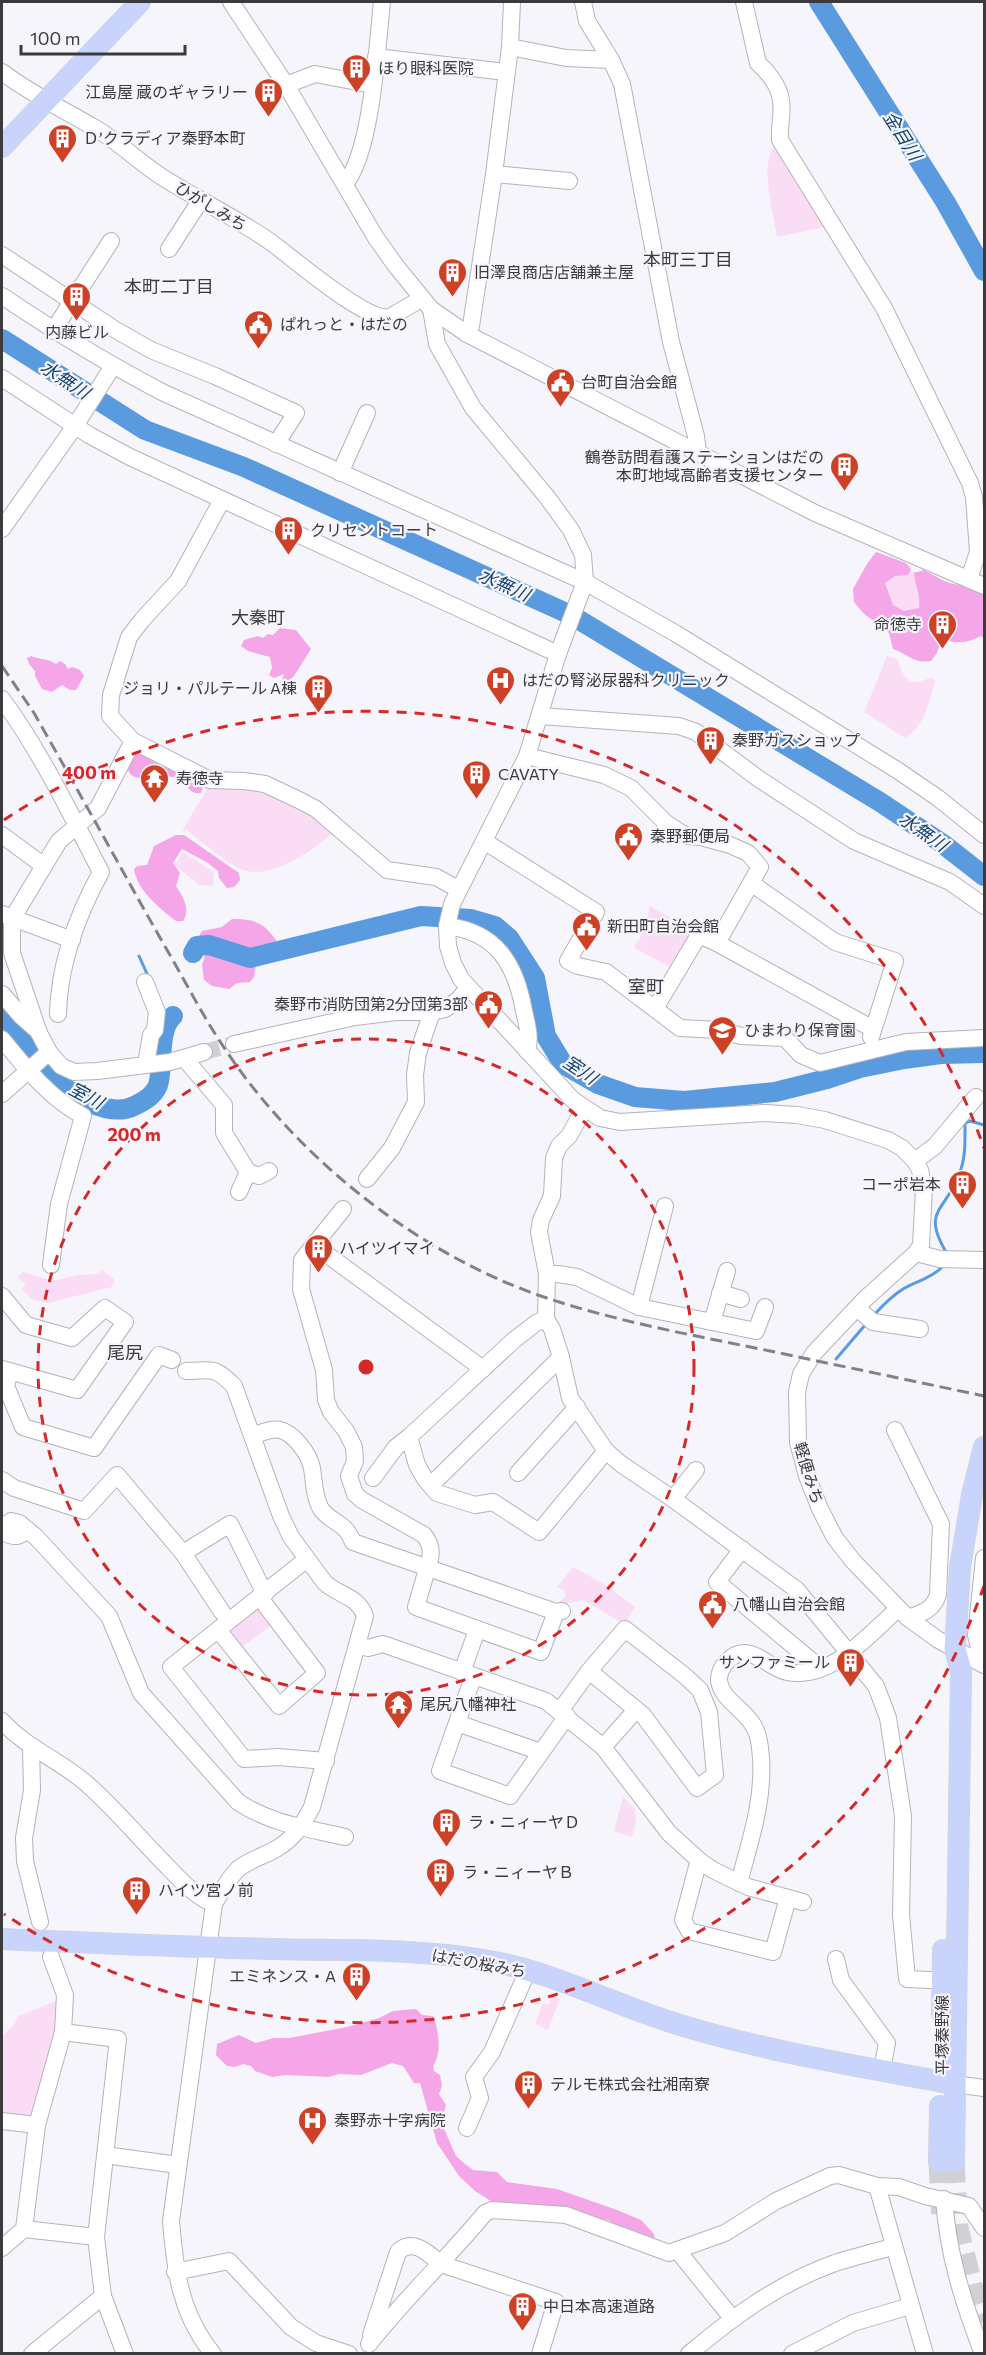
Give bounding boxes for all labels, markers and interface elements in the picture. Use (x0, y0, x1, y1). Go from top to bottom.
scale bar (21, 18, 184, 56)
text: 100 m (30, 27, 80, 49)
building icon: ほり眼科医院 (341, 52, 373, 94)
place label: ほり眼科医院 (378, 58, 474, 77)
building icon: 江島屋 蔵のギャラリー (253, 76, 285, 118)
place label: 江島屋 蔵のギャラリー (85, 82, 248, 101)
water label: 金目川 (879, 107, 928, 166)
building icon: Ｄ’クラディア秦野本町 (46, 122, 78, 164)
place label: Ｄ’クラディア秦野本町 (83, 128, 246, 147)
street label: ひがしみち (172, 177, 250, 234)
district label: 本町三丁目 (643, 248, 733, 270)
building icon: 旧澤良商店店舗兼主屋 (437, 256, 469, 298)
place label: 旧澤良商店店舗兼主屋 (474, 262, 634, 281)
district label: 本町二丁目 (124, 275, 214, 297)
building icon: 内藤ビル (61, 280, 93, 322)
public building icon: ぱれっと・はだの (243, 308, 275, 350)
place label: ぱれっと・はだの (280, 314, 408, 333)
place label: 内藤ビル (45, 322, 109, 341)
water label: 水無川 (37, 355, 96, 404)
public building icon: 台町自治会館 (544, 366, 576, 408)
place label: 台町自治会館 (581, 372, 677, 391)
place label: 鶴巻訪問看護ステーションはだの 本町地域高齢者支援センター (585, 447, 824, 484)
building icon: 鶴巻訪問看護ステーションはだの 本町地域高齢者支援センター (829, 450, 861, 492)
building icon: クリセントコート (273, 514, 305, 556)
place label: クリセントコート (310, 520, 438, 539)
water label: 水無川 (475, 563, 535, 606)
district label: 大秦町 (231, 606, 285, 628)
building icon: 命徳寺 (927, 608, 959, 650)
place label: 命徳寺 (874, 614, 922, 633)
hospital icon: はだの腎泌尿器科クリニック (485, 664, 517, 706)
place label: はだの腎泌尿器科クリニック (522, 670, 730, 689)
building icon: ジョリ・パルテール A棟 (302, 672, 334, 714)
place label: ジョリ・パルテール A棟 (123, 678, 297, 697)
building icon: 秦野ガスショップ (695, 724, 727, 766)
place label: 秦野ガスショップ (732, 730, 860, 749)
building icon: CAVATY (461, 758, 493, 800)
text: 400 m (62, 761, 116, 783)
temple icon: 寿徳寺 (139, 762, 171, 804)
place label: CAVATY (498, 764, 560, 783)
place label: 寿徳寺 (176, 768, 224, 787)
water label: 水無川 (895, 807, 954, 857)
public building icon: 秦野郵便局 (613, 820, 645, 862)
place label: 秦野郵便局 (650, 826, 730, 845)
public building icon: 新田町自治会館 (570, 910, 602, 952)
place label: 新田町自治会館 (607, 916, 719, 935)
district label: 室町 (628, 975, 664, 997)
public building icon: 秦野市消防団第2分団第3部 (473, 988, 505, 1030)
place label: 秦野市消防団第2分団第3部 (274, 994, 468, 1013)
school or university icon: ひまわり保育園 (707, 1014, 739, 1056)
place label: ひまわり保育園 (744, 1020, 856, 1039)
water label: 室川 (559, 1050, 603, 1089)
water label: 室川 (65, 1077, 109, 1114)
text: 200 m (107, 1123, 161, 1145)
building icon: コーポ岩本 (946, 1168, 978, 1210)
place label: コーポ岩本 (861, 1174, 941, 1193)
building icon: ハイツイマイ (302, 1232, 334, 1274)
place label: ハイツイマイ (339, 1238, 435, 1257)
district label: 尾尻 (107, 1341, 143, 1363)
centre of rings (356, 1357, 376, 1377)
street label: 軽便みち (791, 1439, 828, 1506)
public building icon: 八幡山自治会館 (696, 1588, 728, 1630)
place label: 八幡山自治会館 (733, 1594, 845, 1613)
building icon: サンファミール (835, 1646, 867, 1688)
place label: サンファミール (718, 1652, 830, 1671)
temple icon: 尾尻八幡神社 (383, 1688, 415, 1730)
place label: 尾尻八幡神社 (420, 1694, 516, 1713)
building icon: ラ・ニィーヤＤ (431, 1806, 463, 1848)
place label: ラ・ニィーヤＤ (468, 1812, 580, 1831)
building icon: ラ・ニィーヤＢ (425, 1856, 457, 1898)
place label: ラ・ニィーヤＢ (462, 1862, 574, 1881)
building icon: ハイツ宮ノ前 (121, 1874, 153, 1916)
place label: ハイツ宮ノ前 (158, 1880, 254, 1899)
street label: はだの桜みち (430, 1945, 528, 1980)
building icon: エミネンス・A (341, 1960, 373, 2002)
place label: エミネンス・A (229, 1966, 336, 1985)
street label: 平塚秦野線 (932, 1995, 951, 2075)
building icon: テルモ株式会社湘南寮 (513, 2068, 545, 2110)
place label: テルモ株式会社湘南寮 (550, 2074, 710, 2093)
hospital icon: 秦野赤十字病院 (297, 2104, 329, 2146)
place label: 秦野赤十字病院 (334, 2110, 446, 2129)
building icon: 中日本高速道路 (506, 2290, 538, 2332)
place label: 中日本高速道路 (543, 2296, 655, 2315)

